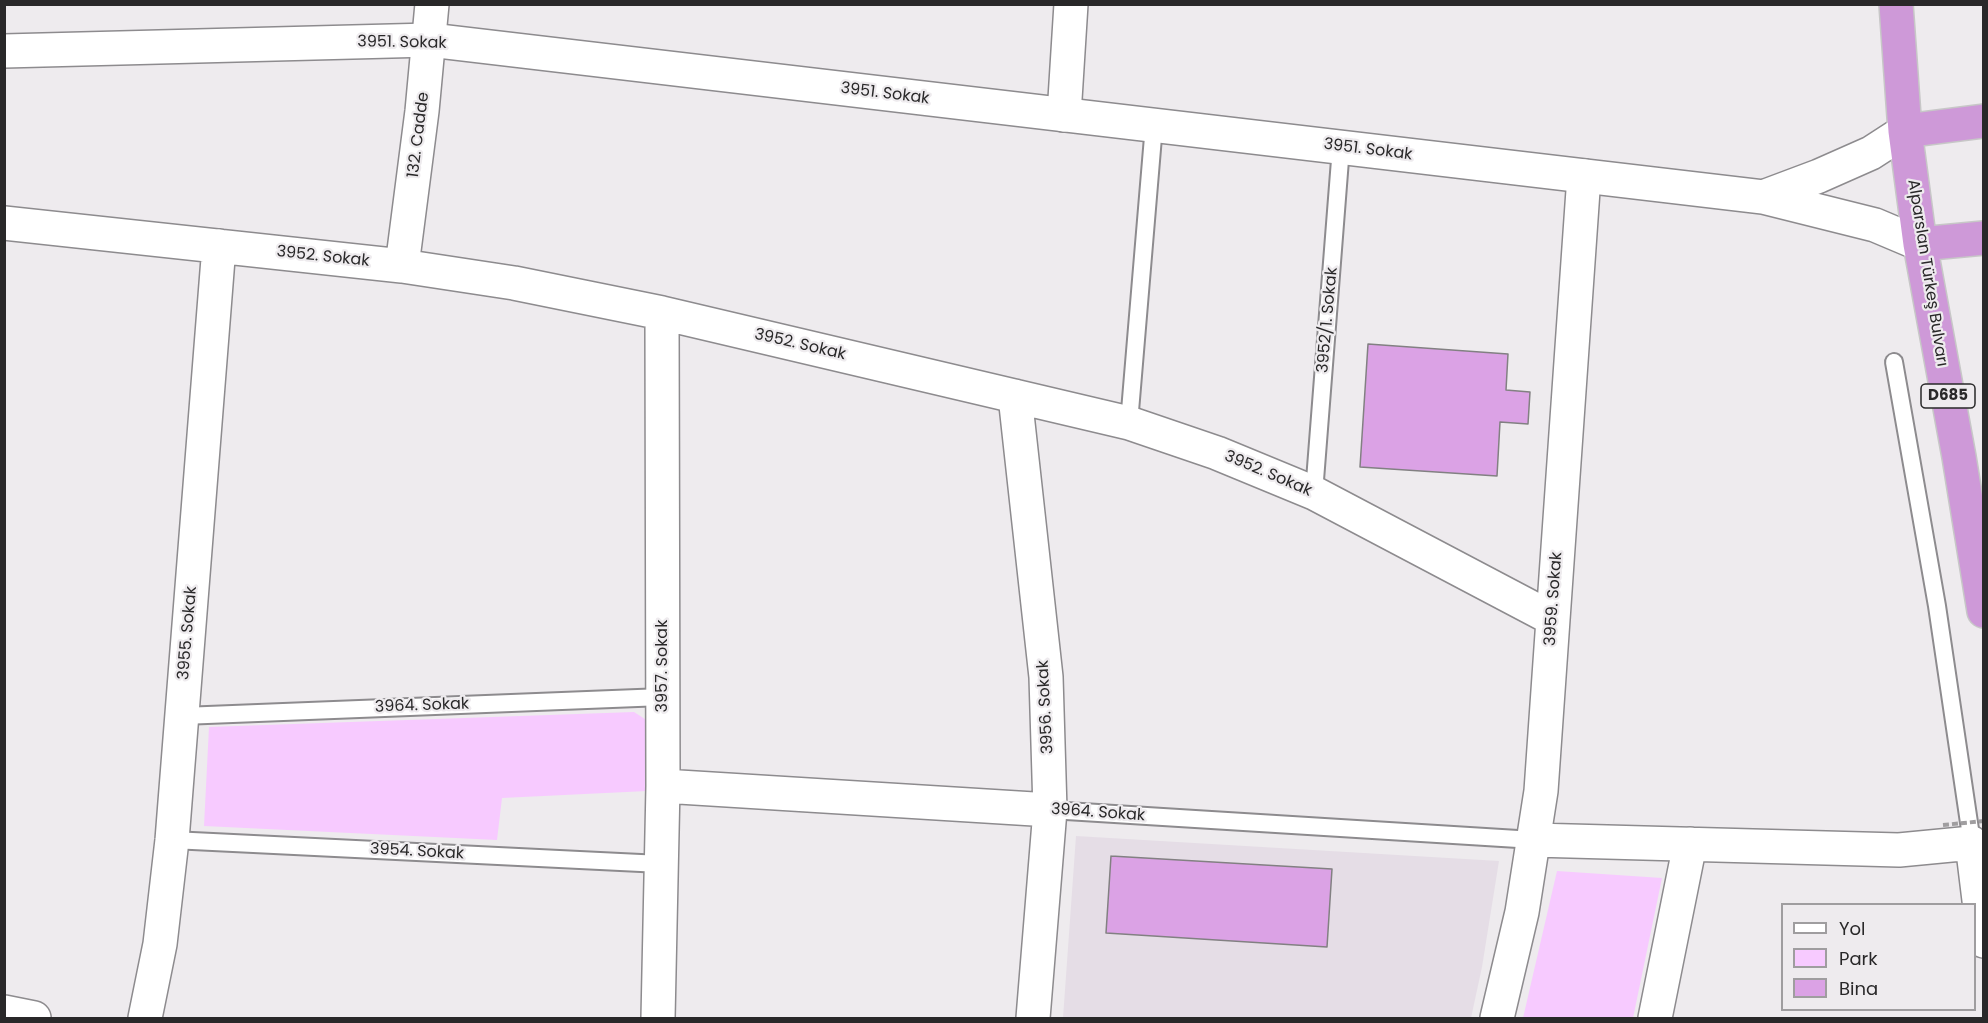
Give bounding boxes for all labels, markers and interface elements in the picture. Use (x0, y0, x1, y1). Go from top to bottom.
street label: 3951. Sokak (357, 33, 447, 53)
street label: 3951. Sokak (840, 79, 930, 109)
street label: 132. Cadde (404, 91, 434, 179)
street label: 3951. Sokak (1323, 135, 1413, 165)
street label: Alparslan Türkeş Bulvarı (1903, 178, 1951, 368)
street label: 3952. Sokak (276, 243, 370, 271)
street label: 3952/1. Sokak (1314, 266, 1342, 374)
street label: 3952. Sokak (752, 325, 848, 365)
road number: D685 (1921, 384, 1975, 408)
street label: 3952. Sokak (1221, 447, 1315, 501)
street label: 3959. Sokak (1541, 551, 1567, 647)
street label: 3955. Sokak (174, 585, 202, 681)
street label: 3957. Sokak (653, 620, 673, 712)
street label: 3956. Sokak (1034, 659, 1058, 755)
street label: 3964. Sokak (375, 695, 469, 717)
street label: 3964. Sokak (1050, 800, 1146, 826)
street label: 3954. Sokak (369, 840, 465, 864)
legend (1781, 903, 1976, 1011)
text: Yol (1839, 916, 1865, 941)
text: Park (1839, 946, 1878, 971)
text: Bina (1839, 976, 1878, 1001)

